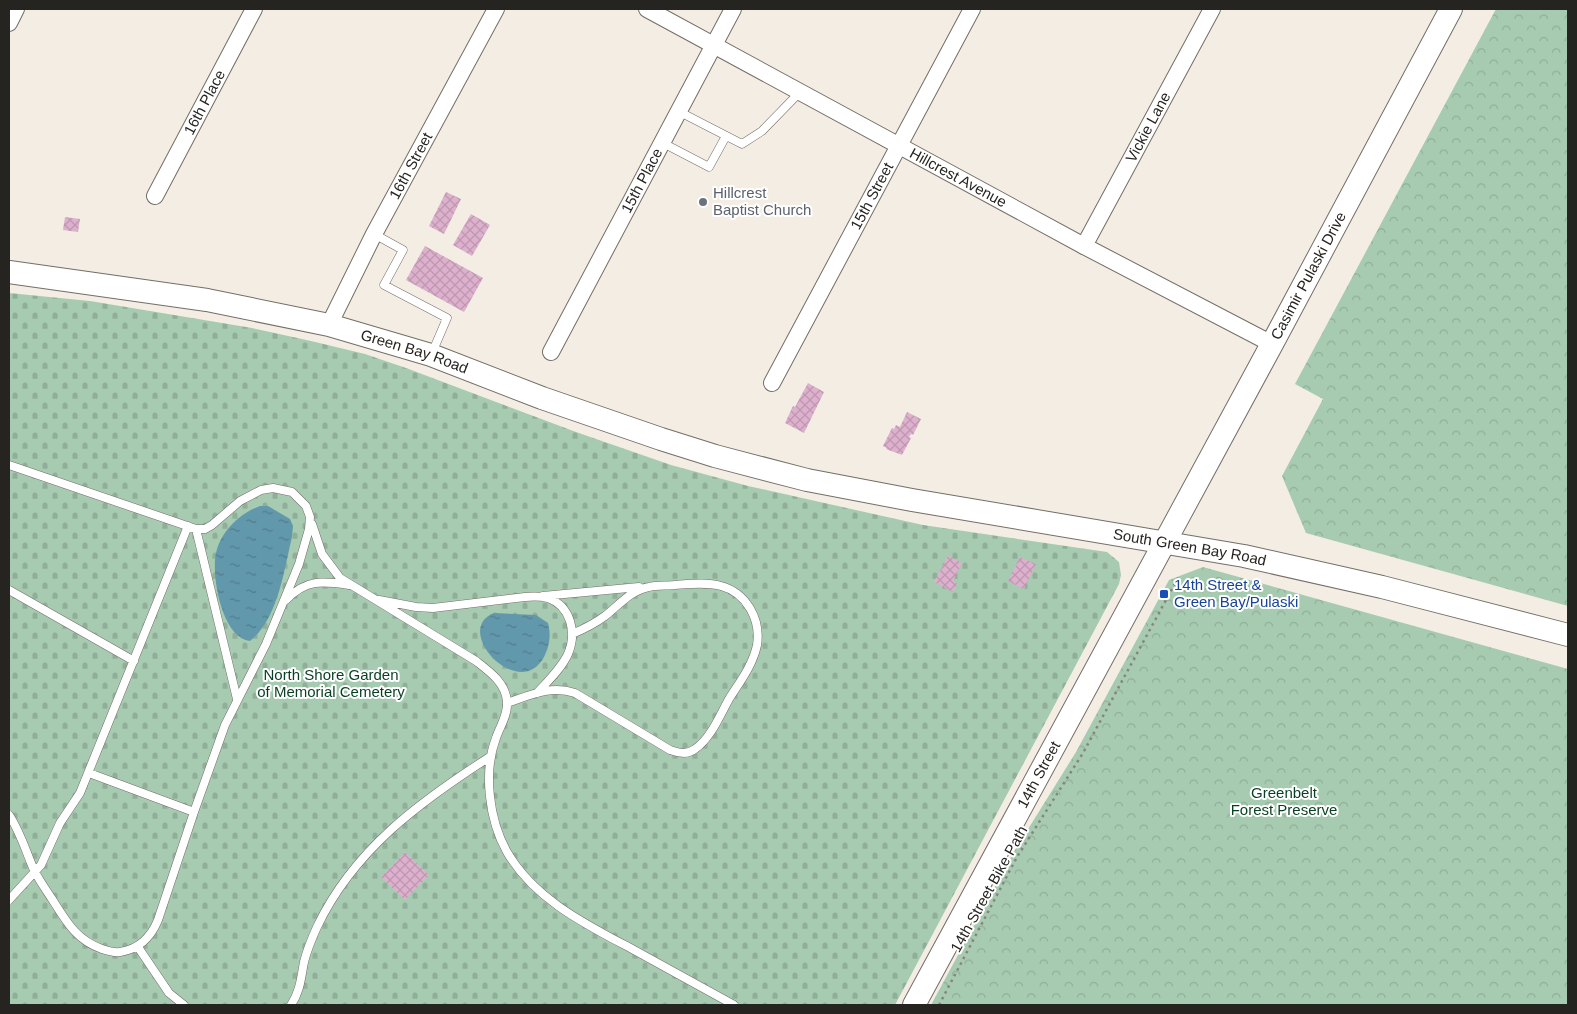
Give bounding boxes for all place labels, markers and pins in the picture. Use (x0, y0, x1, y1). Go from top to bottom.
place label: Hillcrest Baptist Church (713, 184, 811, 218)
marker: Hillcrest Baptist Church (697, 196, 709, 208)
place label: 14th Street & Green Bay/Pulaski (1174, 576, 1298, 610)
marker: 14th Street & Green Bay/Pulaski (1158, 588, 1170, 600)

